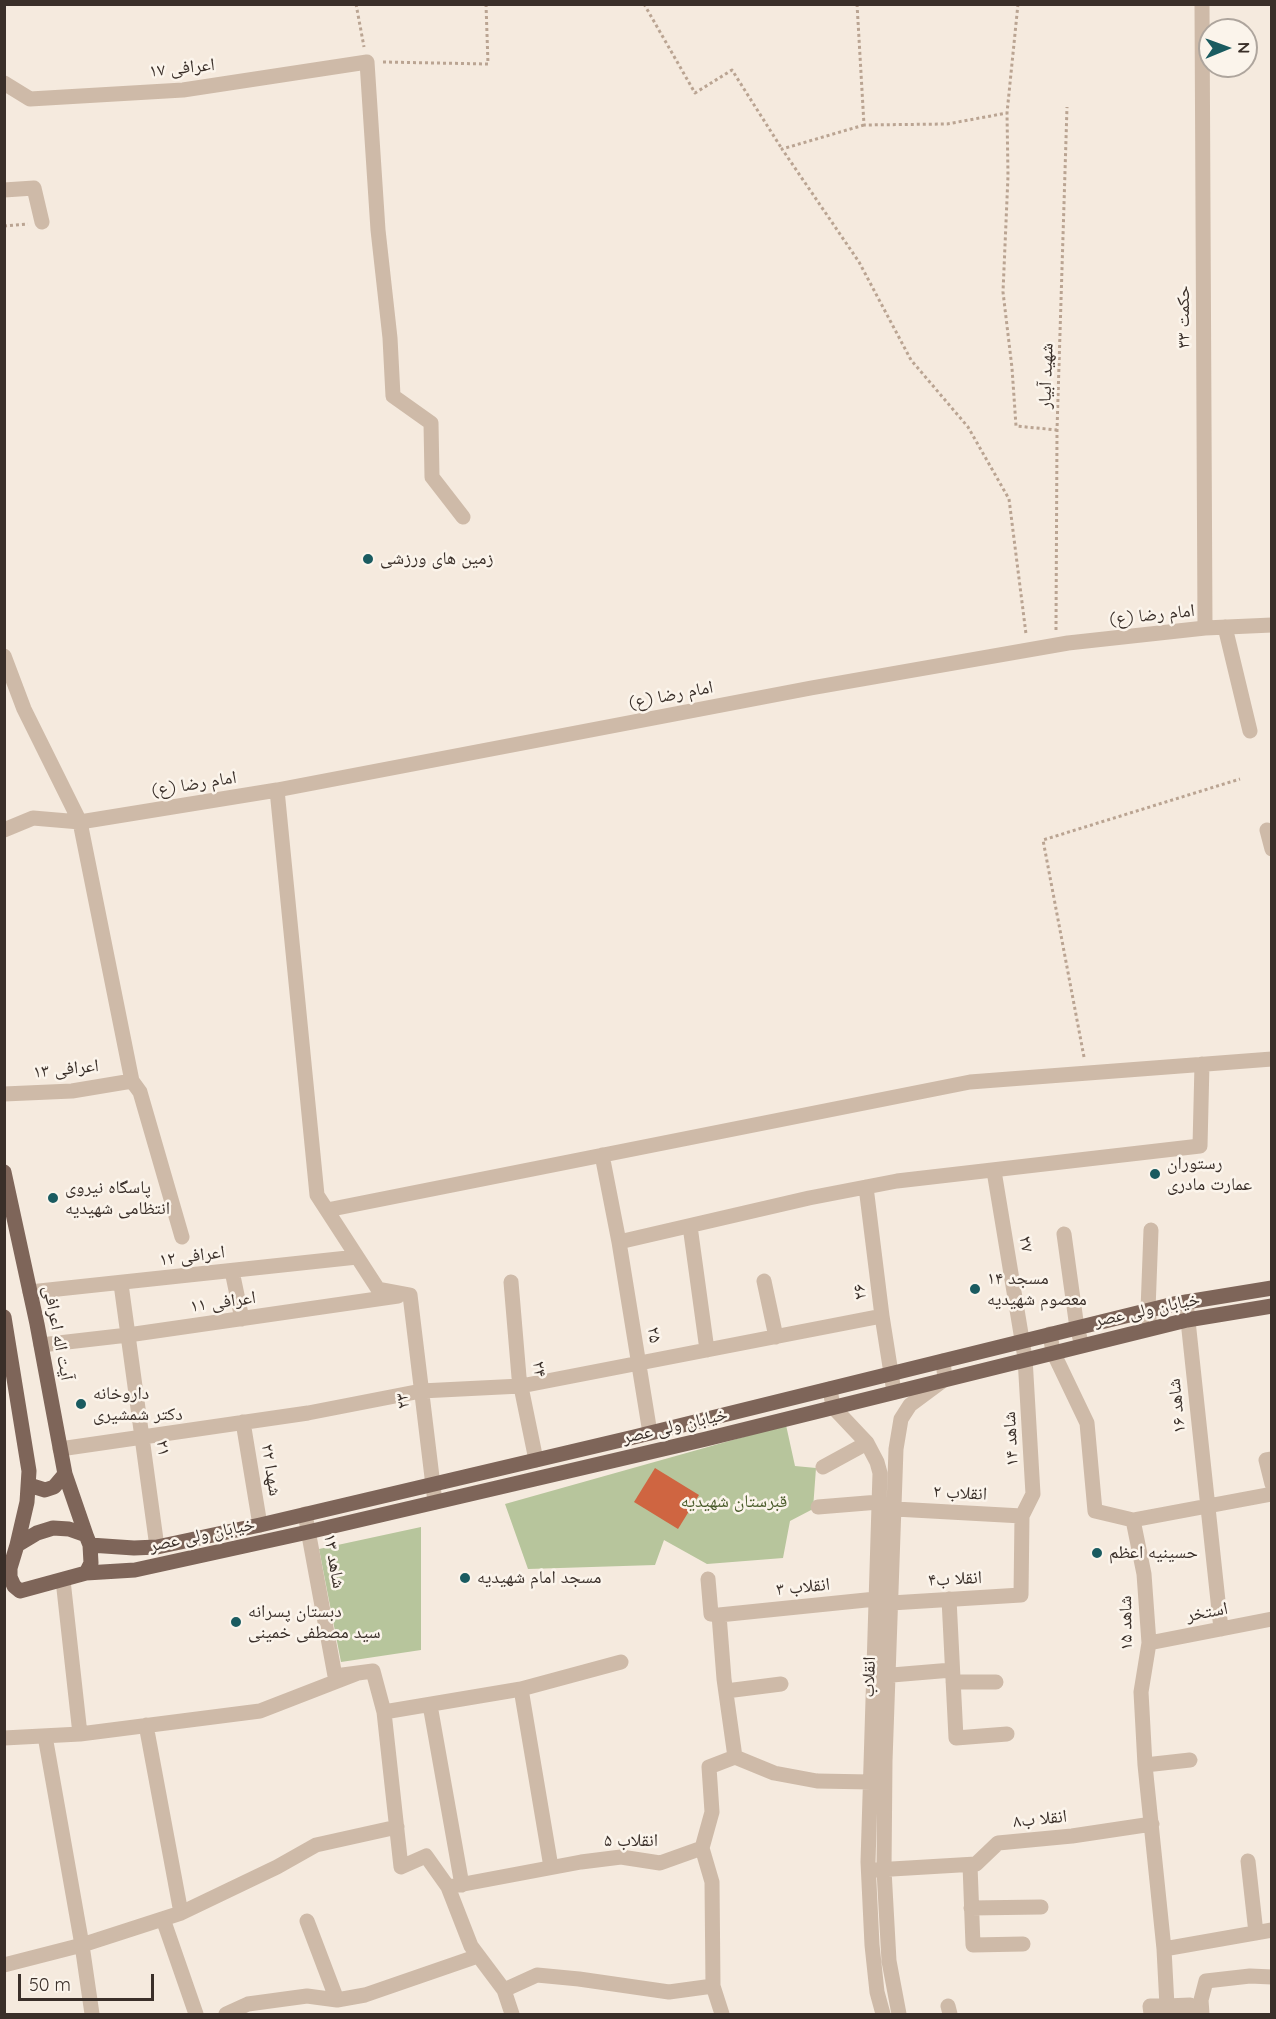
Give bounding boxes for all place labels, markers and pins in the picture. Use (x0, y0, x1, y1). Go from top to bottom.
place label: زمین های ورزشی (380, 548, 493, 570)
marker: زمین های ورزشی (361, 552, 375, 566)
place label: رستوران عمارت مادری (1167, 1153, 1252, 1196)
marker: رستوران عمارت مادری (1148, 1167, 1162, 1181)
place label: پاسگاه نیروی انتظامی شهیدیه (65, 1177, 170, 1220)
marker: پاسگاه نیروی انتظامی شهیدیه (46, 1191, 60, 1205)
place label: مسجد ۱۴ معصوم شهیدیه (987, 1268, 1087, 1310)
marker: مسجد ۱۴ معصوم شهیدیه (968, 1282, 982, 1296)
place label: داروخانه دکتر شمشیری (93, 1383, 183, 1426)
marker: داروخانه دکتر شمشیری (74, 1397, 88, 1411)
place label: حسینیه اعظم (1109, 1542, 1198, 1564)
marker: حسینیه اعظم (1090, 1546, 1104, 1560)
place label: مسجد امام شهیدیه (477, 1567, 601, 1589)
marker: مسجد امام شهیدیه (458, 1571, 472, 1585)
place label: دبستان پسرانه سید مصطفی خمینی (248, 1601, 381, 1644)
marker: دبستان پسرانه سید مصطفی خمینی (229, 1615, 243, 1629)

